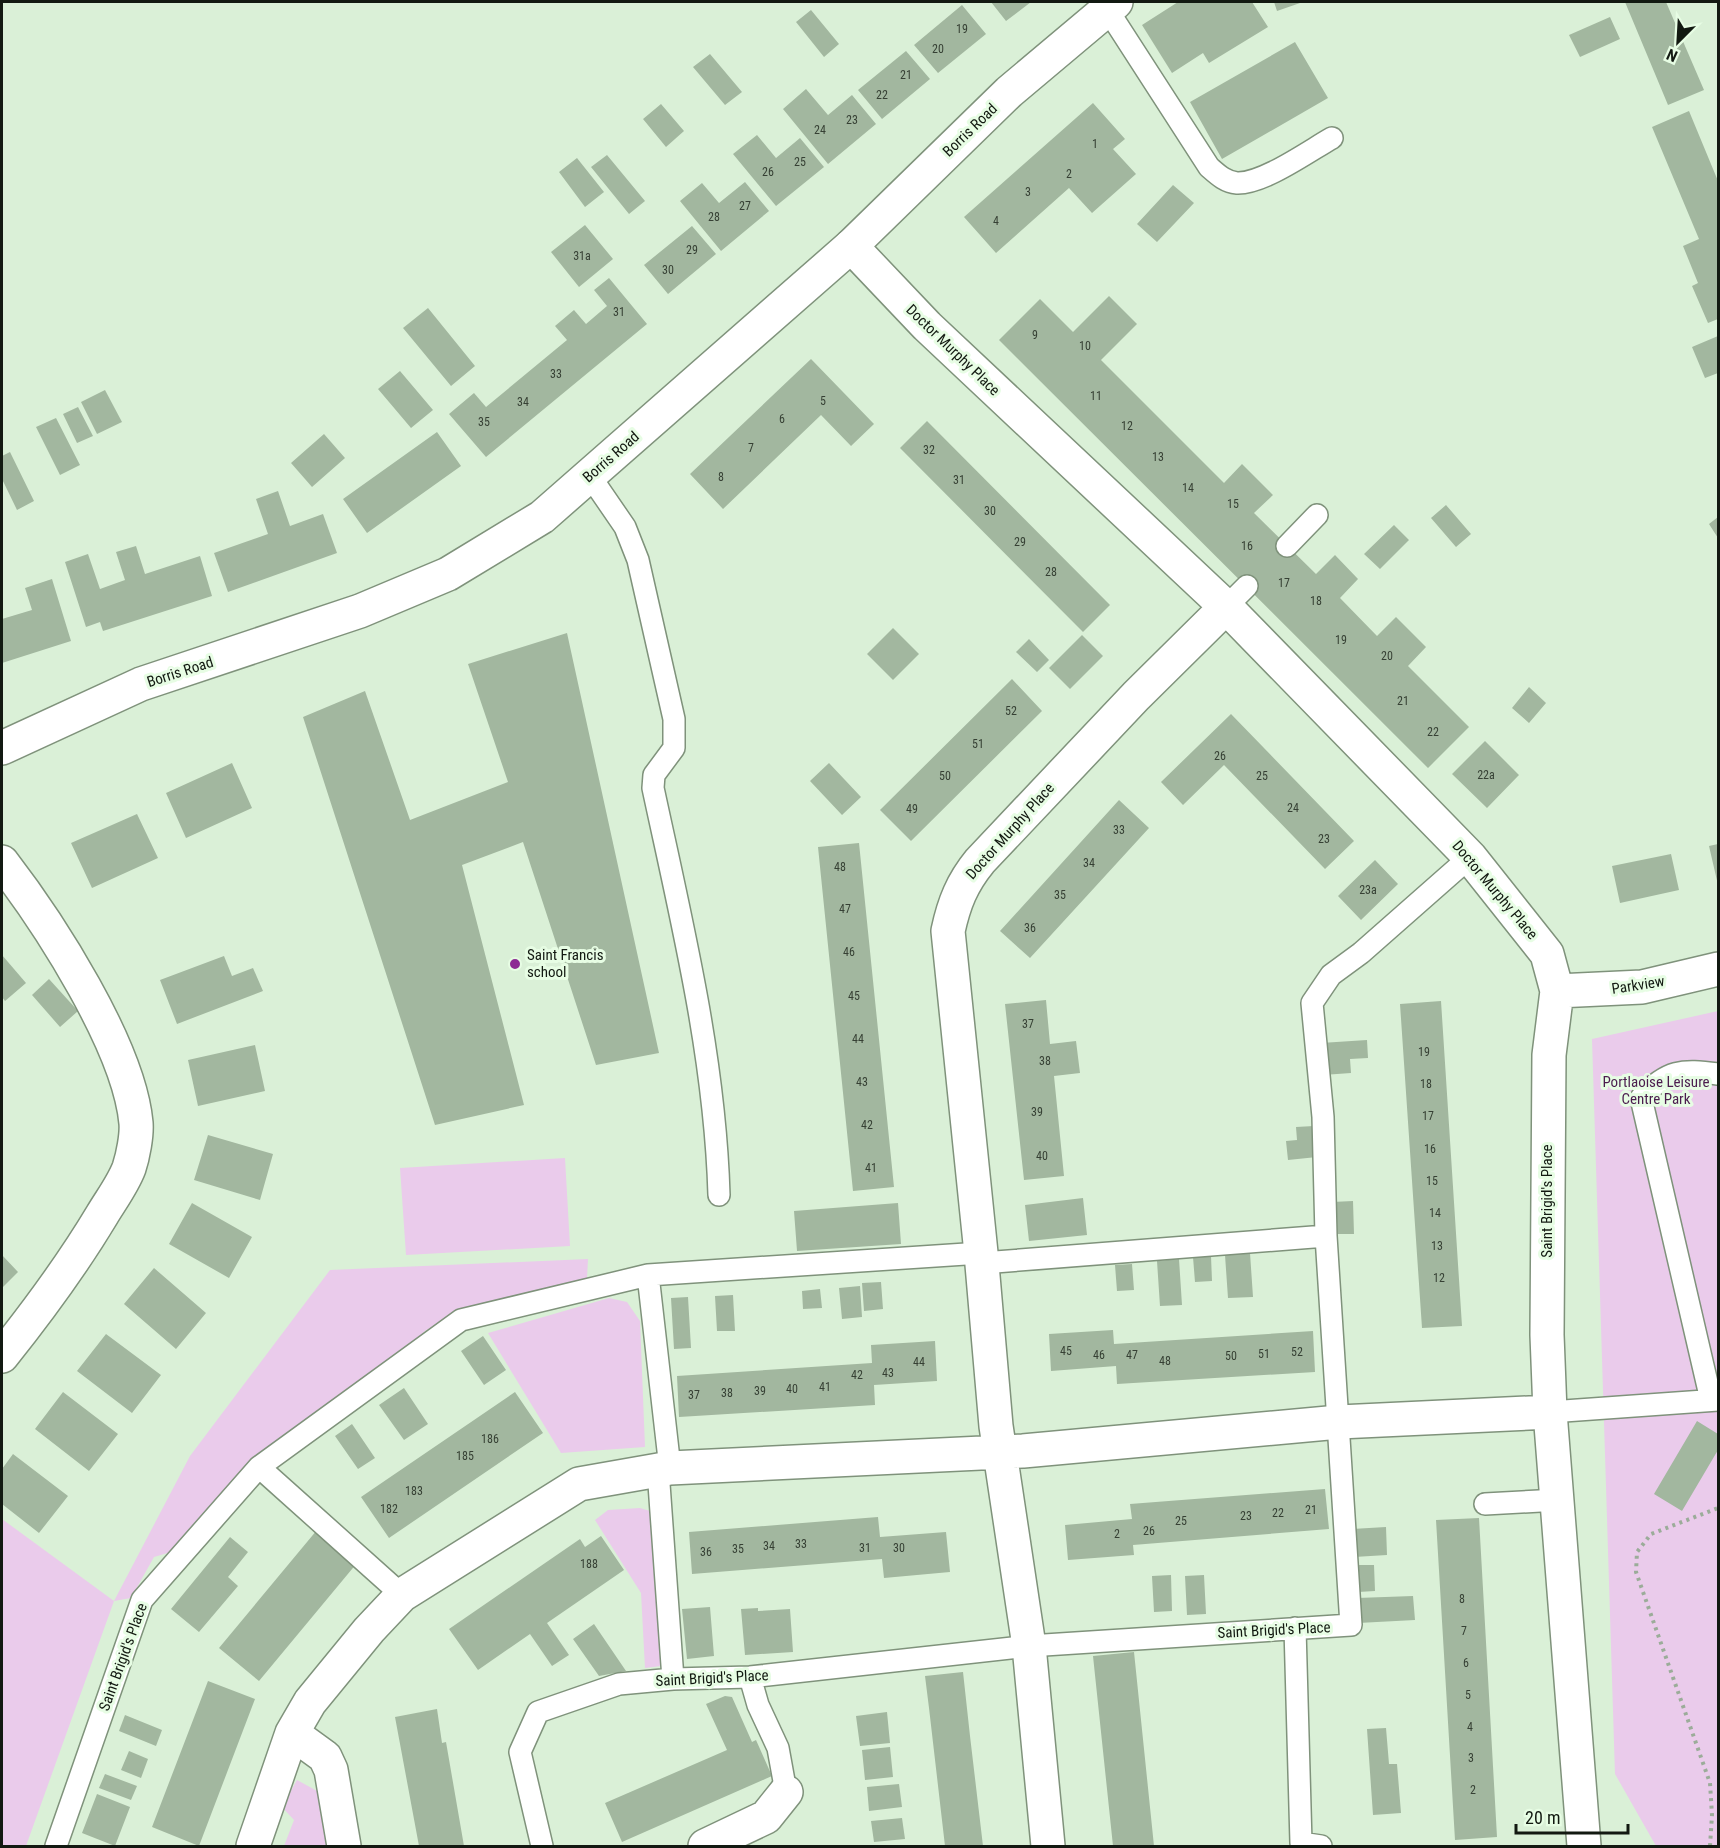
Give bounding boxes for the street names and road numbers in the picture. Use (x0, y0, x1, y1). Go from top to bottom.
street label: Borris Road (939, 100, 1001, 160)
street label: Doctor Murphy Place (902, 301, 1004, 399)
street label: Borris Road (579, 428, 643, 486)
street label: Borris Road (145, 653, 215, 691)
street label: Doctor Murphy Place (962, 779, 1058, 883)
street label: Doctor Murphy Place (1448, 837, 1542, 943)
street label: Parkview (1610, 972, 1666, 998)
street label: Saint Brigid's Place (1538, 1144, 1556, 1258)
street label: Saint Brigid's Place (95, 1601, 151, 1713)
street label: Saint Brigid's Place (1217, 1618, 1331, 1642)
street label: Saint Brigid's Place (655, 1666, 769, 1690)

